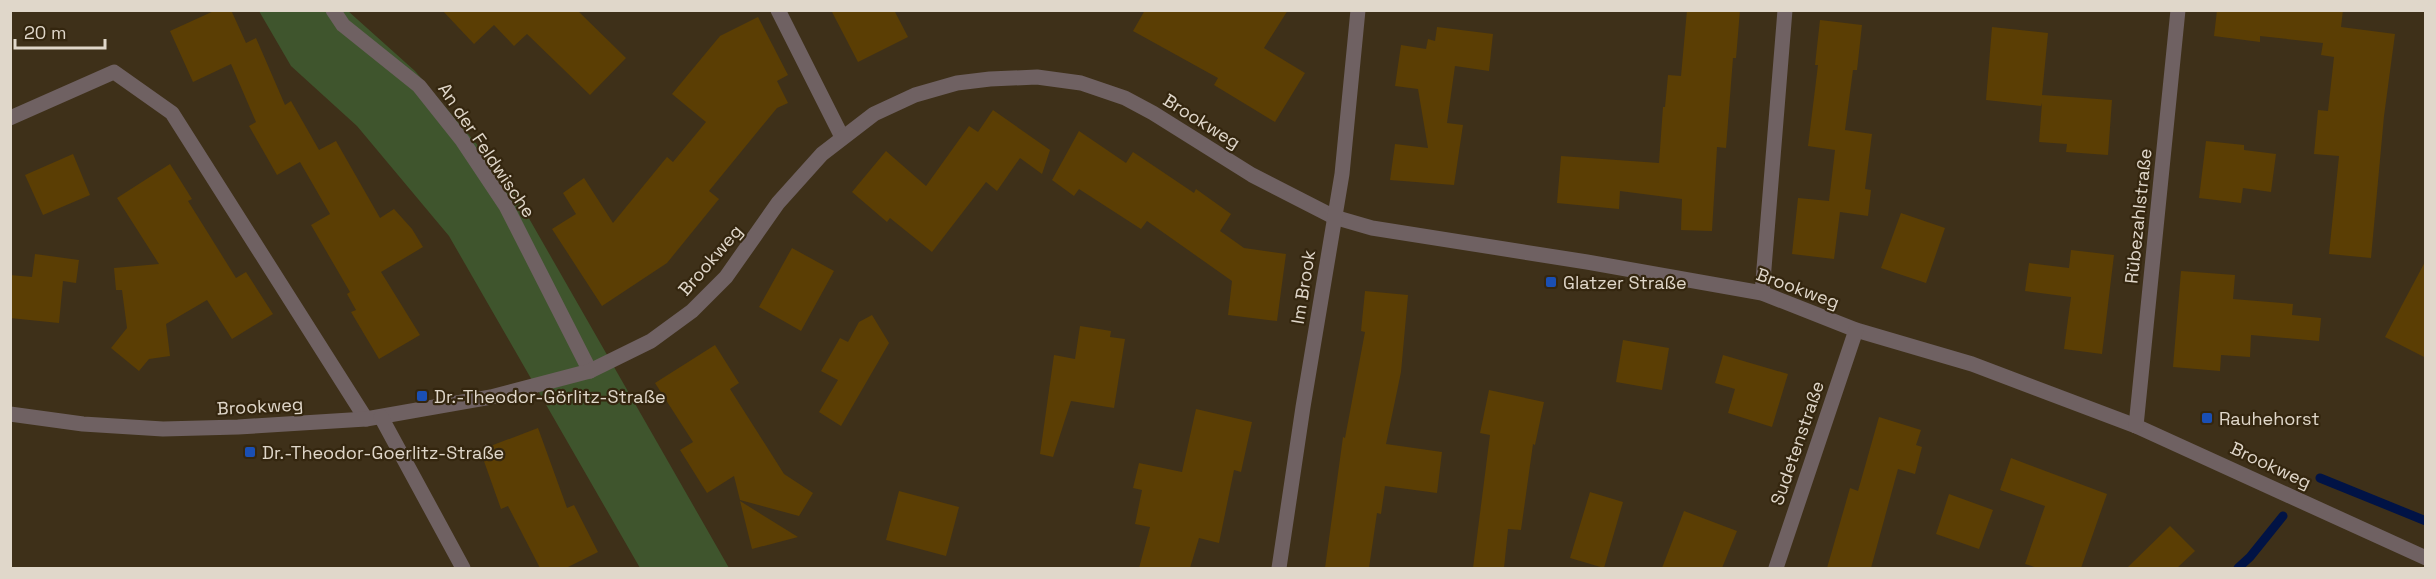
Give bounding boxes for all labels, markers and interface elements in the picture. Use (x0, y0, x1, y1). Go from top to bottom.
scale bar (15, 12, 105, 50)
text: 20 m (24, 21, 67, 44)
street label: An der Feldwische (433, 78, 541, 222)
street label: Brookweg (1159, 88, 1245, 154)
street label: Rübezahlstraße (2119, 147, 2157, 285)
street label: Brookweg (673, 220, 747, 300)
street label: Im Brook (1286, 248, 1320, 326)
street label: Brookweg (1753, 262, 1843, 314)
place label: Glatzer Straße (1563, 271, 1687, 294)
marker: Glatzer Straße (1544, 275, 1558, 289)
street label: Sudetenstraße (1765, 378, 1829, 508)
place label: Dr.-Theodor-Görlitz-Straße (434, 385, 666, 408)
marker: Dr.-Theodor-Görlitz-Straße (415, 389, 429, 403)
street label: Brookweg (216, 392, 304, 420)
place label: Rauhehorst (2219, 407, 2320, 430)
marker: Rauhehorst (2200, 411, 2214, 425)
street label: Brookweg (2227, 436, 2315, 494)
place label: Dr.-Theodor-Goerlitz-Straße (262, 441, 504, 464)
marker: Dr.-Theodor-Goerlitz-Straße (243, 445, 257, 459)

